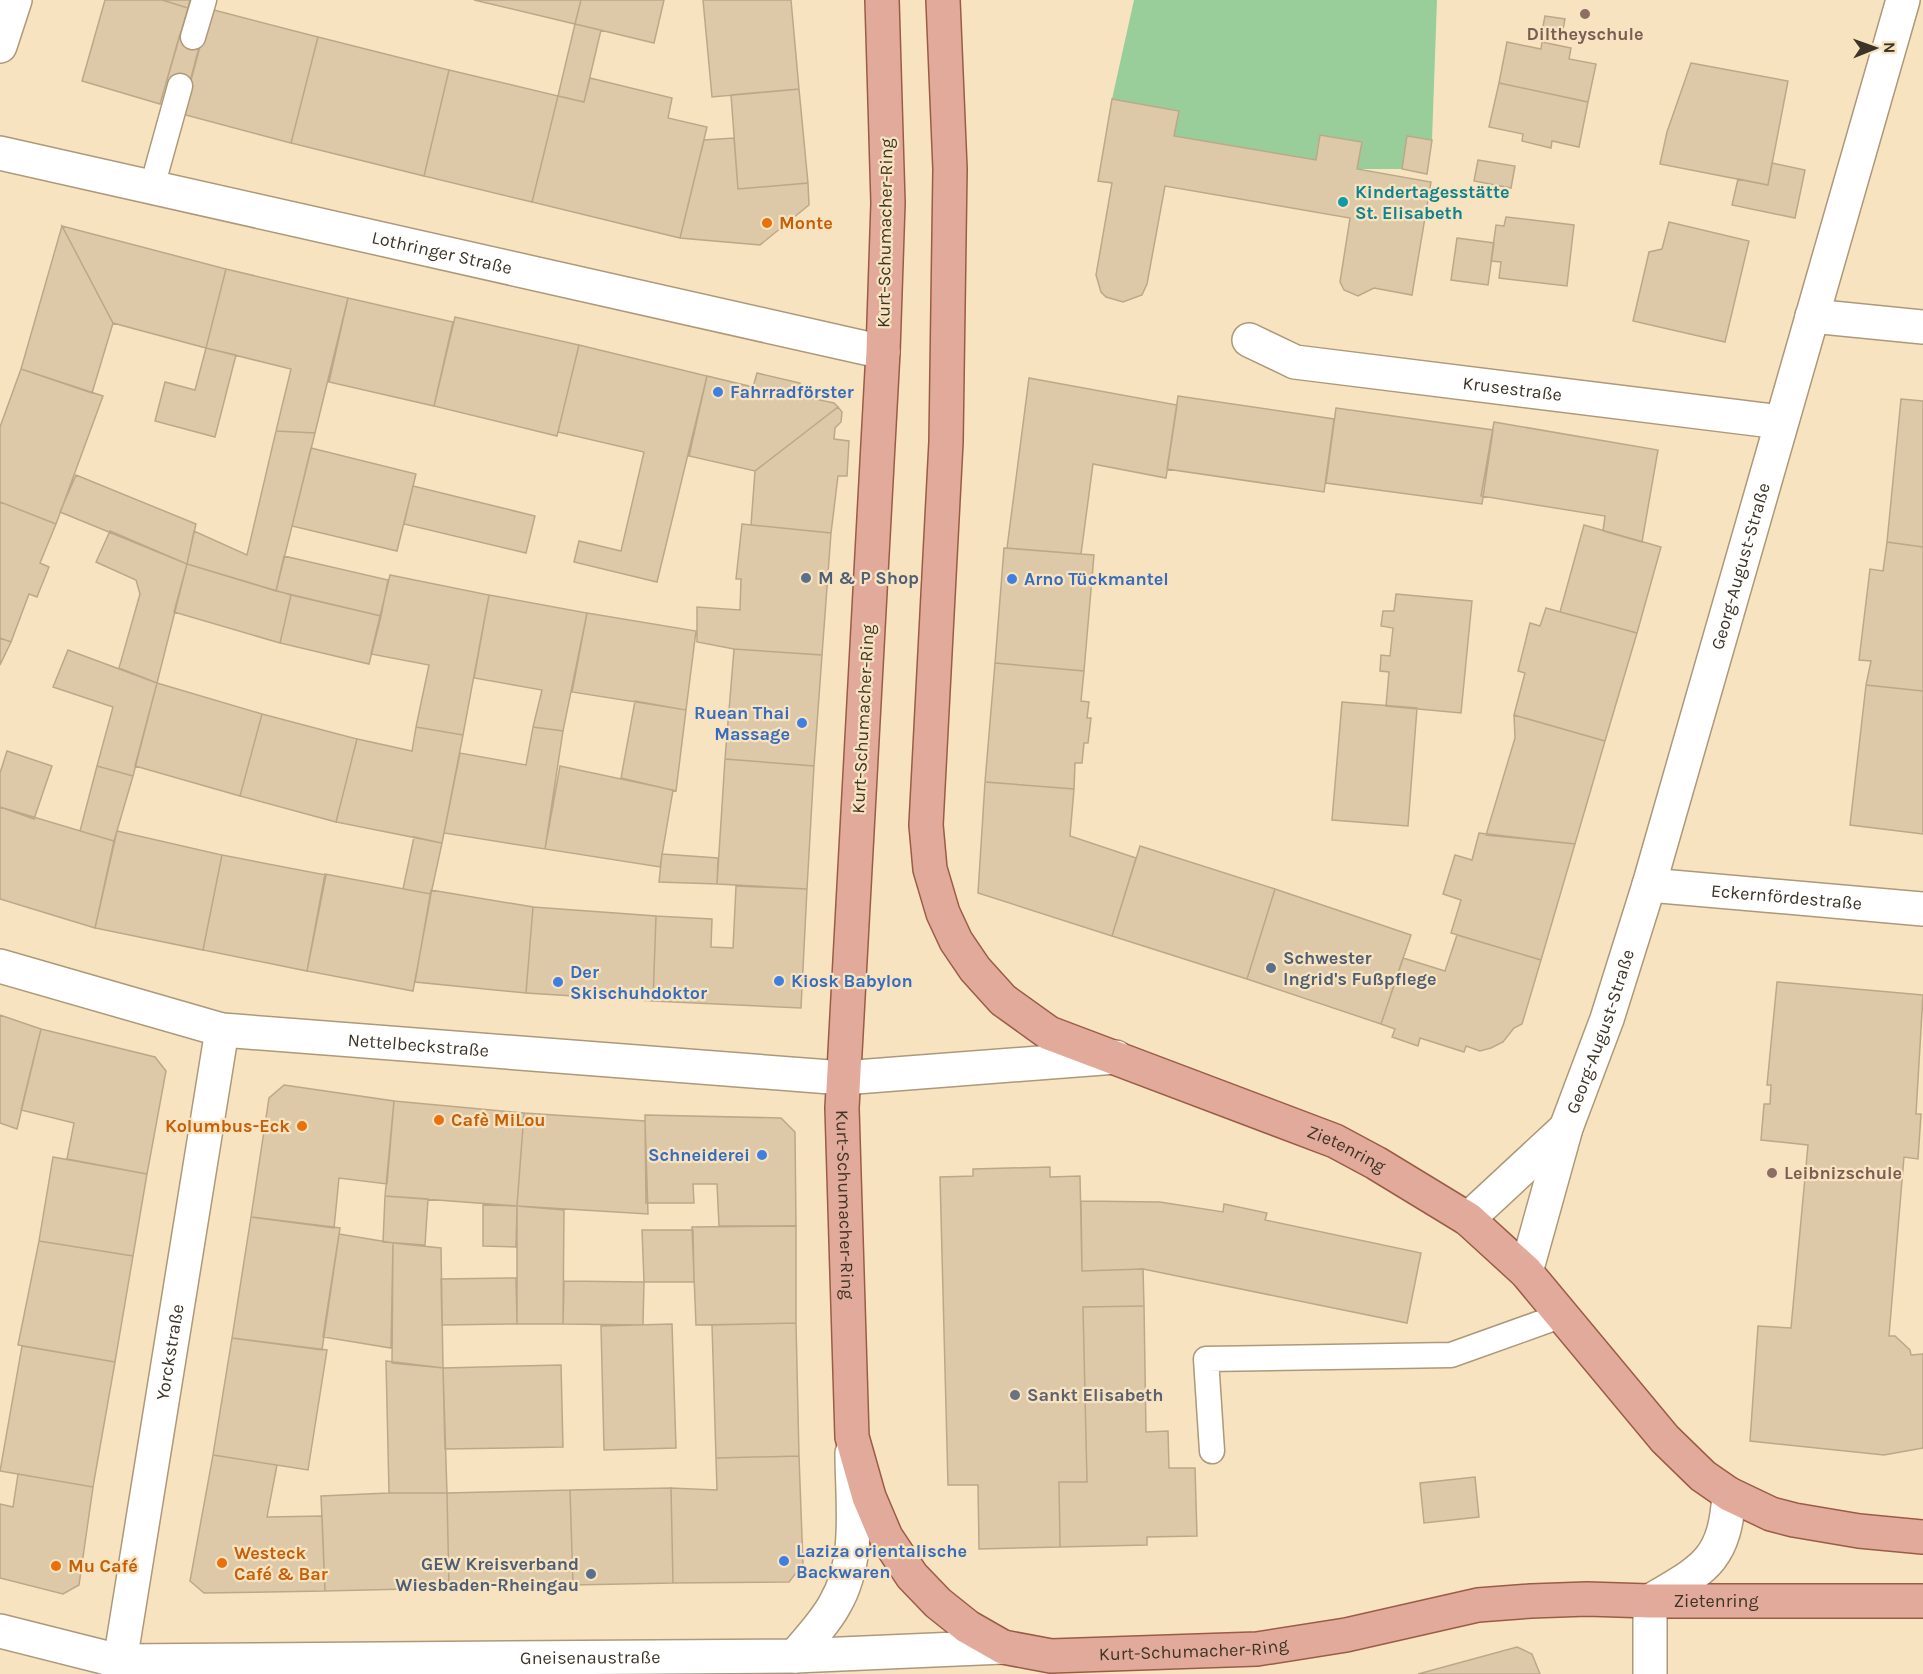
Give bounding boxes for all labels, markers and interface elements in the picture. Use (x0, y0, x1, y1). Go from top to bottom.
marker: Diltheyschule (1578, 7, 1592, 21)
north arrow (1845, 18, 1905, 78)
place label: Diltheyschule (1526, 23, 1644, 45)
text: N (1880, 42, 1899, 54)
street label: Kurt-Schumacher-Ring (872, 138, 898, 328)
place label: Kindertagesstätte St. Elisabeth (1355, 181, 1510, 224)
marker: Kindertagesstätte St. Elisabeth (1336, 195, 1350, 209)
place label: Monte (779, 212, 833, 234)
marker: Monte (760, 216, 774, 230)
street label: Lothringer Straße (370, 226, 514, 279)
street label: Krusestraße (1461, 372, 1563, 406)
place label: Fahrradförster (730, 381, 854, 403)
marker: Fahrradförster (711, 385, 725, 399)
street label: Georg-August-Straße (1706, 480, 1775, 652)
place label: M & P Shop (818, 567, 919, 589)
place label: Arno Tückmantel (1024, 568, 1169, 590)
marker: M & P Shop (799, 571, 813, 585)
marker: Arno Tückmantel (1005, 572, 1019, 586)
street label: Kurt-Schumacher-Ring (847, 624, 879, 814)
place label: Ruean Thai Massage (694, 702, 790, 745)
marker: Ruean Thai Massage (795, 716, 809, 730)
street label: Eckernfördestraße (1710, 879, 1863, 915)
place label: Schwester Ingrid's Fußpflege (1283, 947, 1436, 990)
street label: Georg-August-Straße (1561, 947, 1639, 1117)
place label: Der Skischuhdoktor (570, 961, 707, 1004)
marker: Schwester Ingrid's Fußpflege (1264, 961, 1278, 975)
place label: Kiosk Babylon (791, 970, 913, 992)
marker: Kiosk Babylon (772, 974, 786, 988)
marker: Der Skischuhdoktor (551, 975, 565, 989)
street label: Nettelbeckstraße (347, 1029, 490, 1062)
place label: Cafè MiLou (451, 1109, 546, 1131)
street label: Kurt-Schumacher-Ring (831, 1109, 859, 1300)
marker: Cafè MiLou (432, 1113, 446, 1127)
place label: Kolumbus-Eck (165, 1115, 290, 1137)
marker: Kolumbus-Eck (295, 1119, 309, 1133)
street label: Zietenring (1304, 1120, 1390, 1177)
place label: Schneiderei (648, 1144, 750, 1166)
marker: Schneiderei (755, 1148, 769, 1162)
place label: Leibnizschule (1784, 1162, 1902, 1184)
marker: Leibnizschule (1765, 1166, 1779, 1180)
street label: Yorckstraße (151, 1302, 189, 1402)
place label: Sankt Elisabeth (1027, 1384, 1163, 1406)
marker: Sankt Elisabeth (1008, 1388, 1022, 1402)
place label: Laziza orientalische Backwaren (796, 1540, 967, 1583)
place label: Westeck Café & Bar (234, 1542, 328, 1585)
place label: GEW Kreisverband Wiesbaden-Rheingau (395, 1553, 579, 1596)
marker: Laziza orientalische Backwaren (777, 1554, 791, 1568)
place label: Mu Café (68, 1555, 138, 1577)
marker: Westeck Café & Bar (215, 1556, 229, 1570)
marker: Mu Café (49, 1559, 63, 1573)
marker: GEW Kreisverband Wiesbaden-Rheingau (584, 1567, 598, 1581)
street label: Zietenring (1673, 1590, 1759, 1612)
street label: Kurt-Schumacher-Ring (1099, 1633, 1290, 1665)
street label: Gneisenaustraße (520, 1646, 661, 1669)

